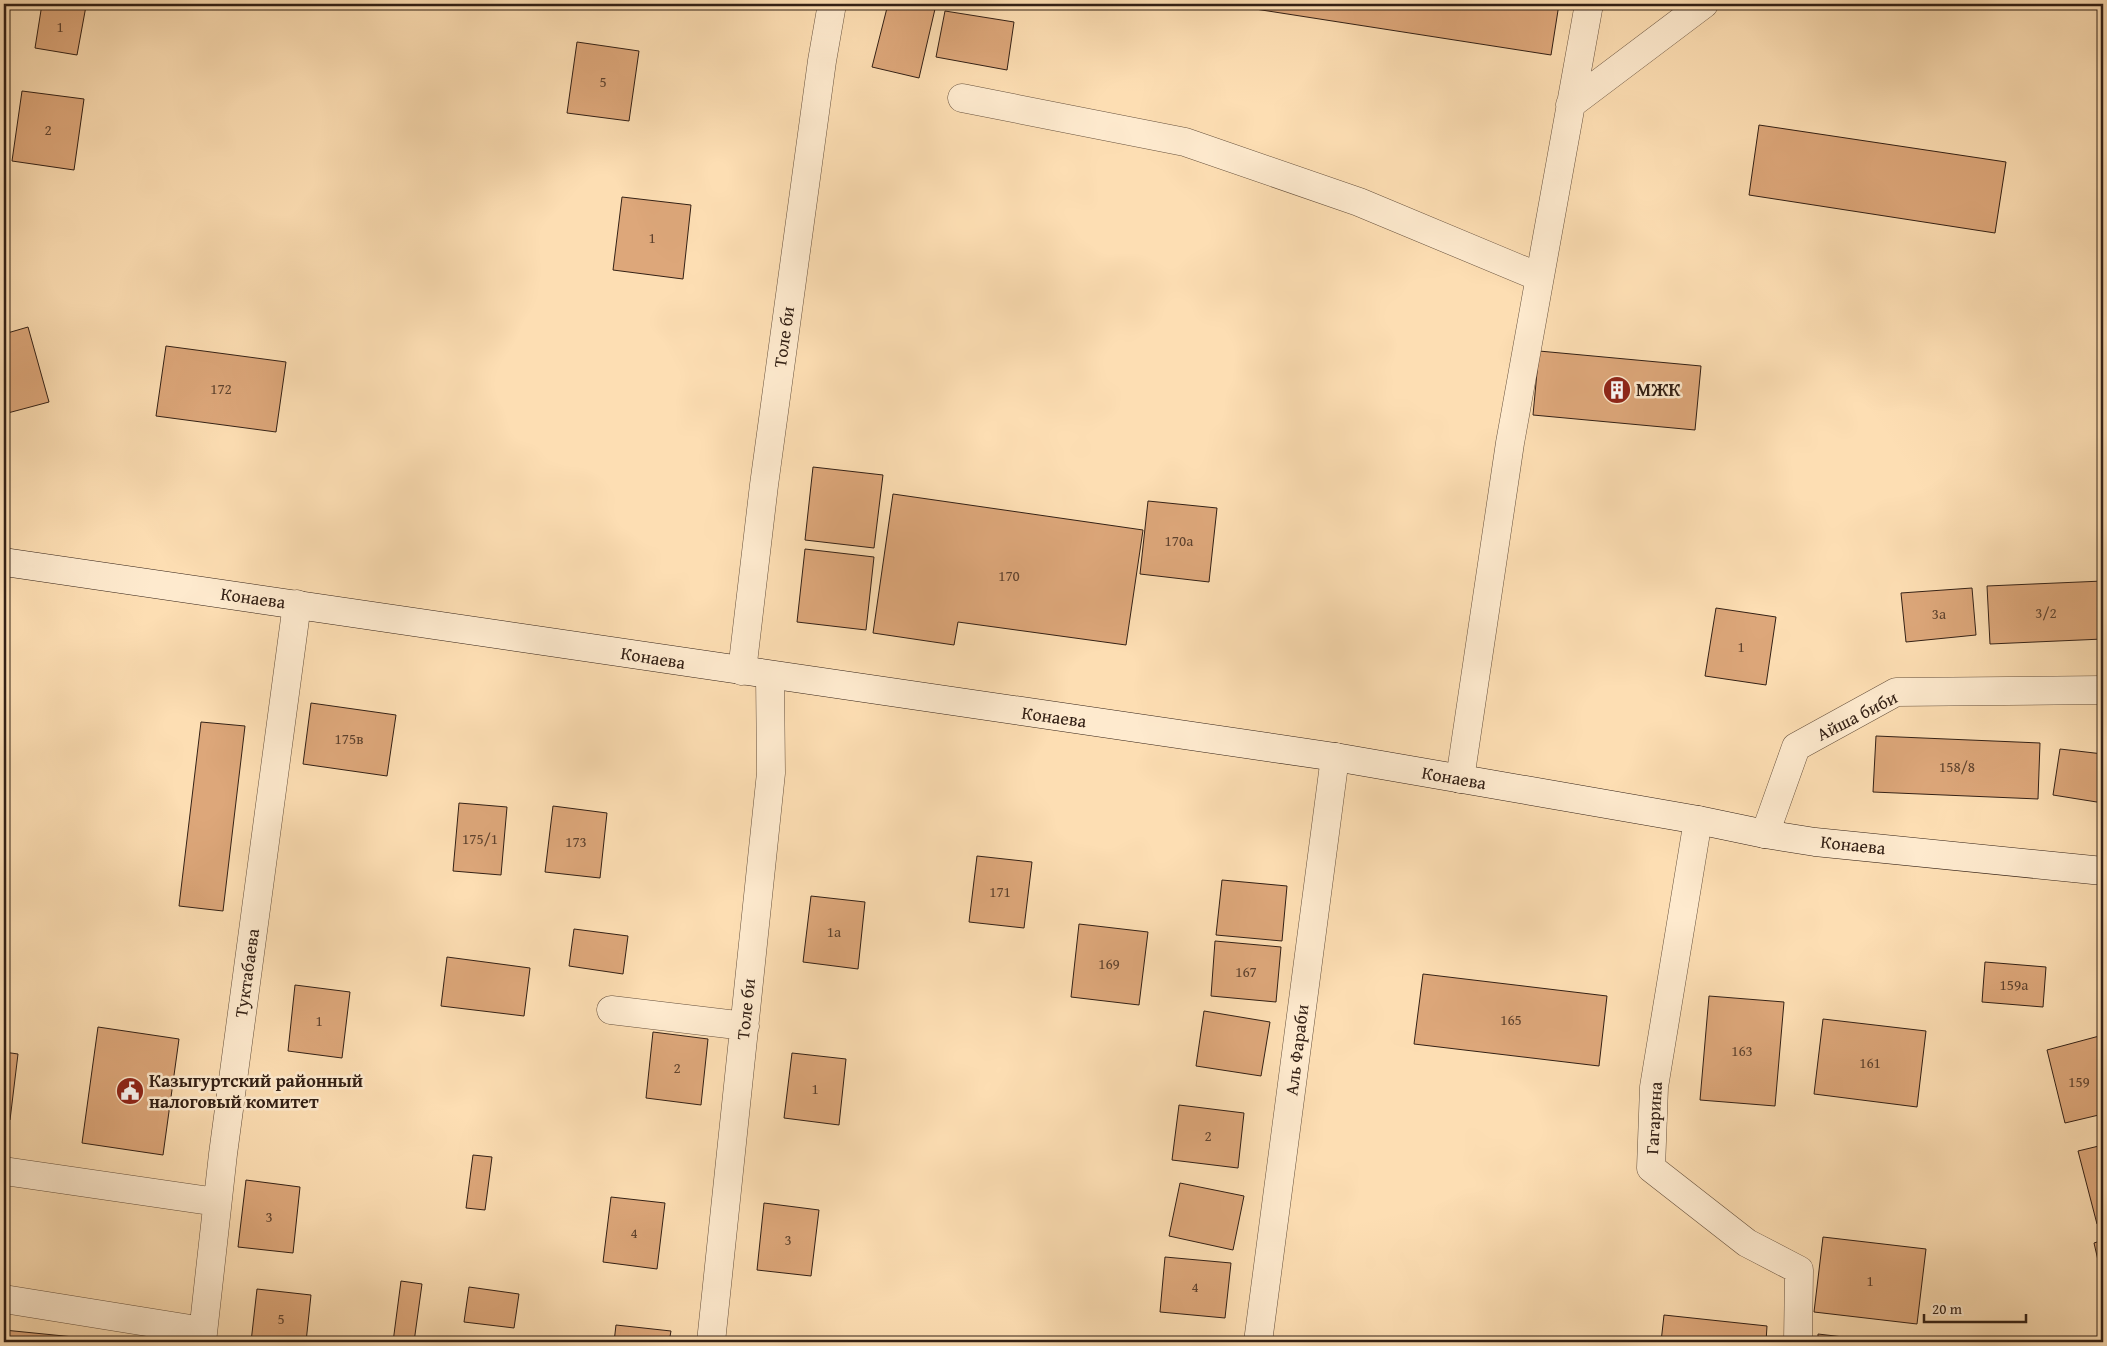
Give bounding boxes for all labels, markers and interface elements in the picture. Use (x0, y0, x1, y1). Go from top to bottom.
house number: 1 (56, 16, 64, 37)
house number: 5 (599, 71, 607, 92)
house number: 2 (44, 119, 52, 140)
house number: 1 (648, 227, 656, 248)
street label: Толе би (766, 304, 801, 369)
building icon: МЖК (1602, 375, 1632, 405)
place label: МЖК (1636, 376, 1681, 403)
house number: 172 (210, 378, 232, 399)
house number: 170а (1165, 530, 1194, 551)
house number: 170 (998, 565, 1020, 586)
street label: Конаева (219, 580, 288, 615)
house number: 3/2 (2035, 602, 2057, 623)
house number: 3а (1932, 603, 1947, 624)
house number: 1 (1737, 636, 1745, 657)
street label: Конаева (619, 639, 688, 676)
street label: Айша биби (1812, 684, 1902, 747)
street label: Конаева (1020, 699, 1089, 734)
house number: 175в (335, 728, 363, 749)
house number: 158/8 (1939, 756, 1975, 777)
street label: Конаева (1420, 759, 1489, 797)
house number: 175/1 (462, 828, 498, 849)
street label: Конаева (1819, 828, 1887, 861)
house number: 173 (565, 831, 587, 852)
house number: 171 (989, 881, 1011, 902)
house number: 1а (827, 921, 842, 942)
street label: Туктабаева (227, 926, 266, 1019)
house number: 169 (1098, 953, 1120, 974)
house number: 167 (1235, 961, 1257, 982)
house number: 159а (2000, 974, 2029, 995)
street label: Толе би (729, 977, 762, 1041)
street label: Аль Фараби (1278, 1002, 1316, 1097)
house number: 165 (1500, 1009, 1522, 1030)
house number: 1 (315, 1010, 323, 1031)
house number: 163 (1731, 1040, 1753, 1061)
house number: 161 (1859, 1052, 1881, 1073)
house number: 2 (673, 1057, 681, 1078)
place label: Казыгуртский районный налоговый комитет (149, 1067, 363, 1115)
house number: 159 (2068, 1071, 2090, 1092)
public building icon: Казыгуртский районный налоговый комитет (115, 1076, 145, 1106)
house number: 1 (811, 1078, 819, 1099)
street label: Гагарина (1638, 1080, 1669, 1155)
house number: 2 (1204, 1125, 1212, 1146)
house number: 3 (265, 1206, 273, 1227)
house number: 4 (630, 1222, 638, 1243)
house number: 3 (784, 1229, 792, 1250)
house number: 1 (1866, 1270, 1874, 1291)
house number: 4 (1191, 1276, 1199, 1297)
scale bar (1924, 1291, 2027, 1323)
text: 20 m (1932, 1298, 1963, 1319)
house number: 5 (277, 1308, 285, 1329)

